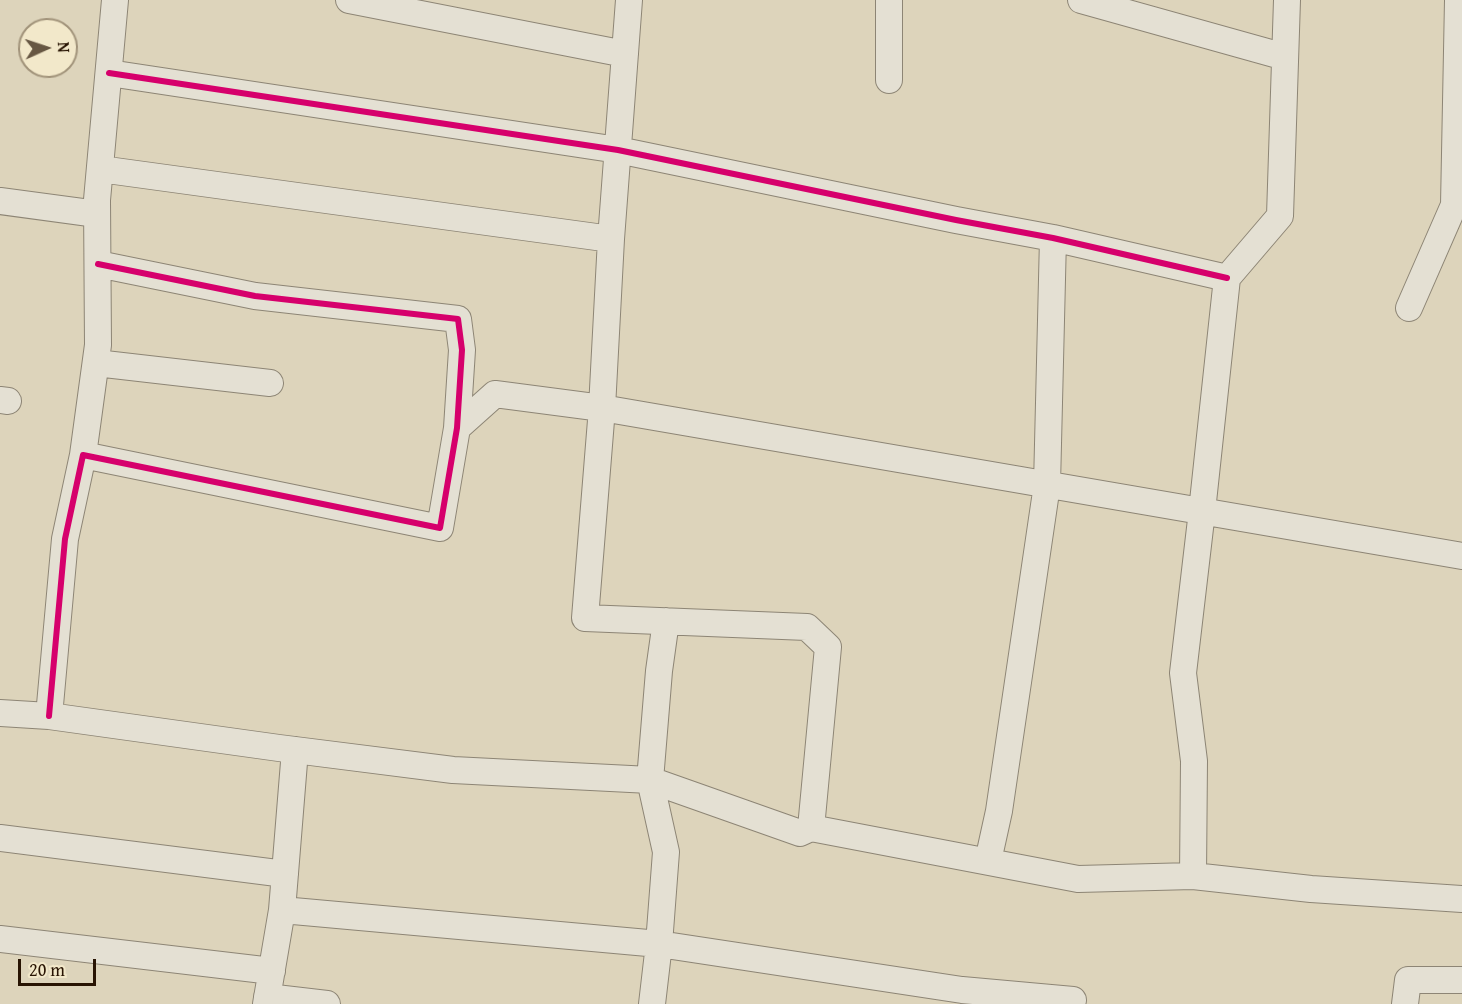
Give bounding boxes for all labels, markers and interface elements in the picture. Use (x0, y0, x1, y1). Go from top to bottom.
north arrow (18, 18, 78, 78)
text: N (52, 41, 76, 53)
scale bar (21, 947, 99, 985)
text: 20 m (29, 956, 65, 983)

